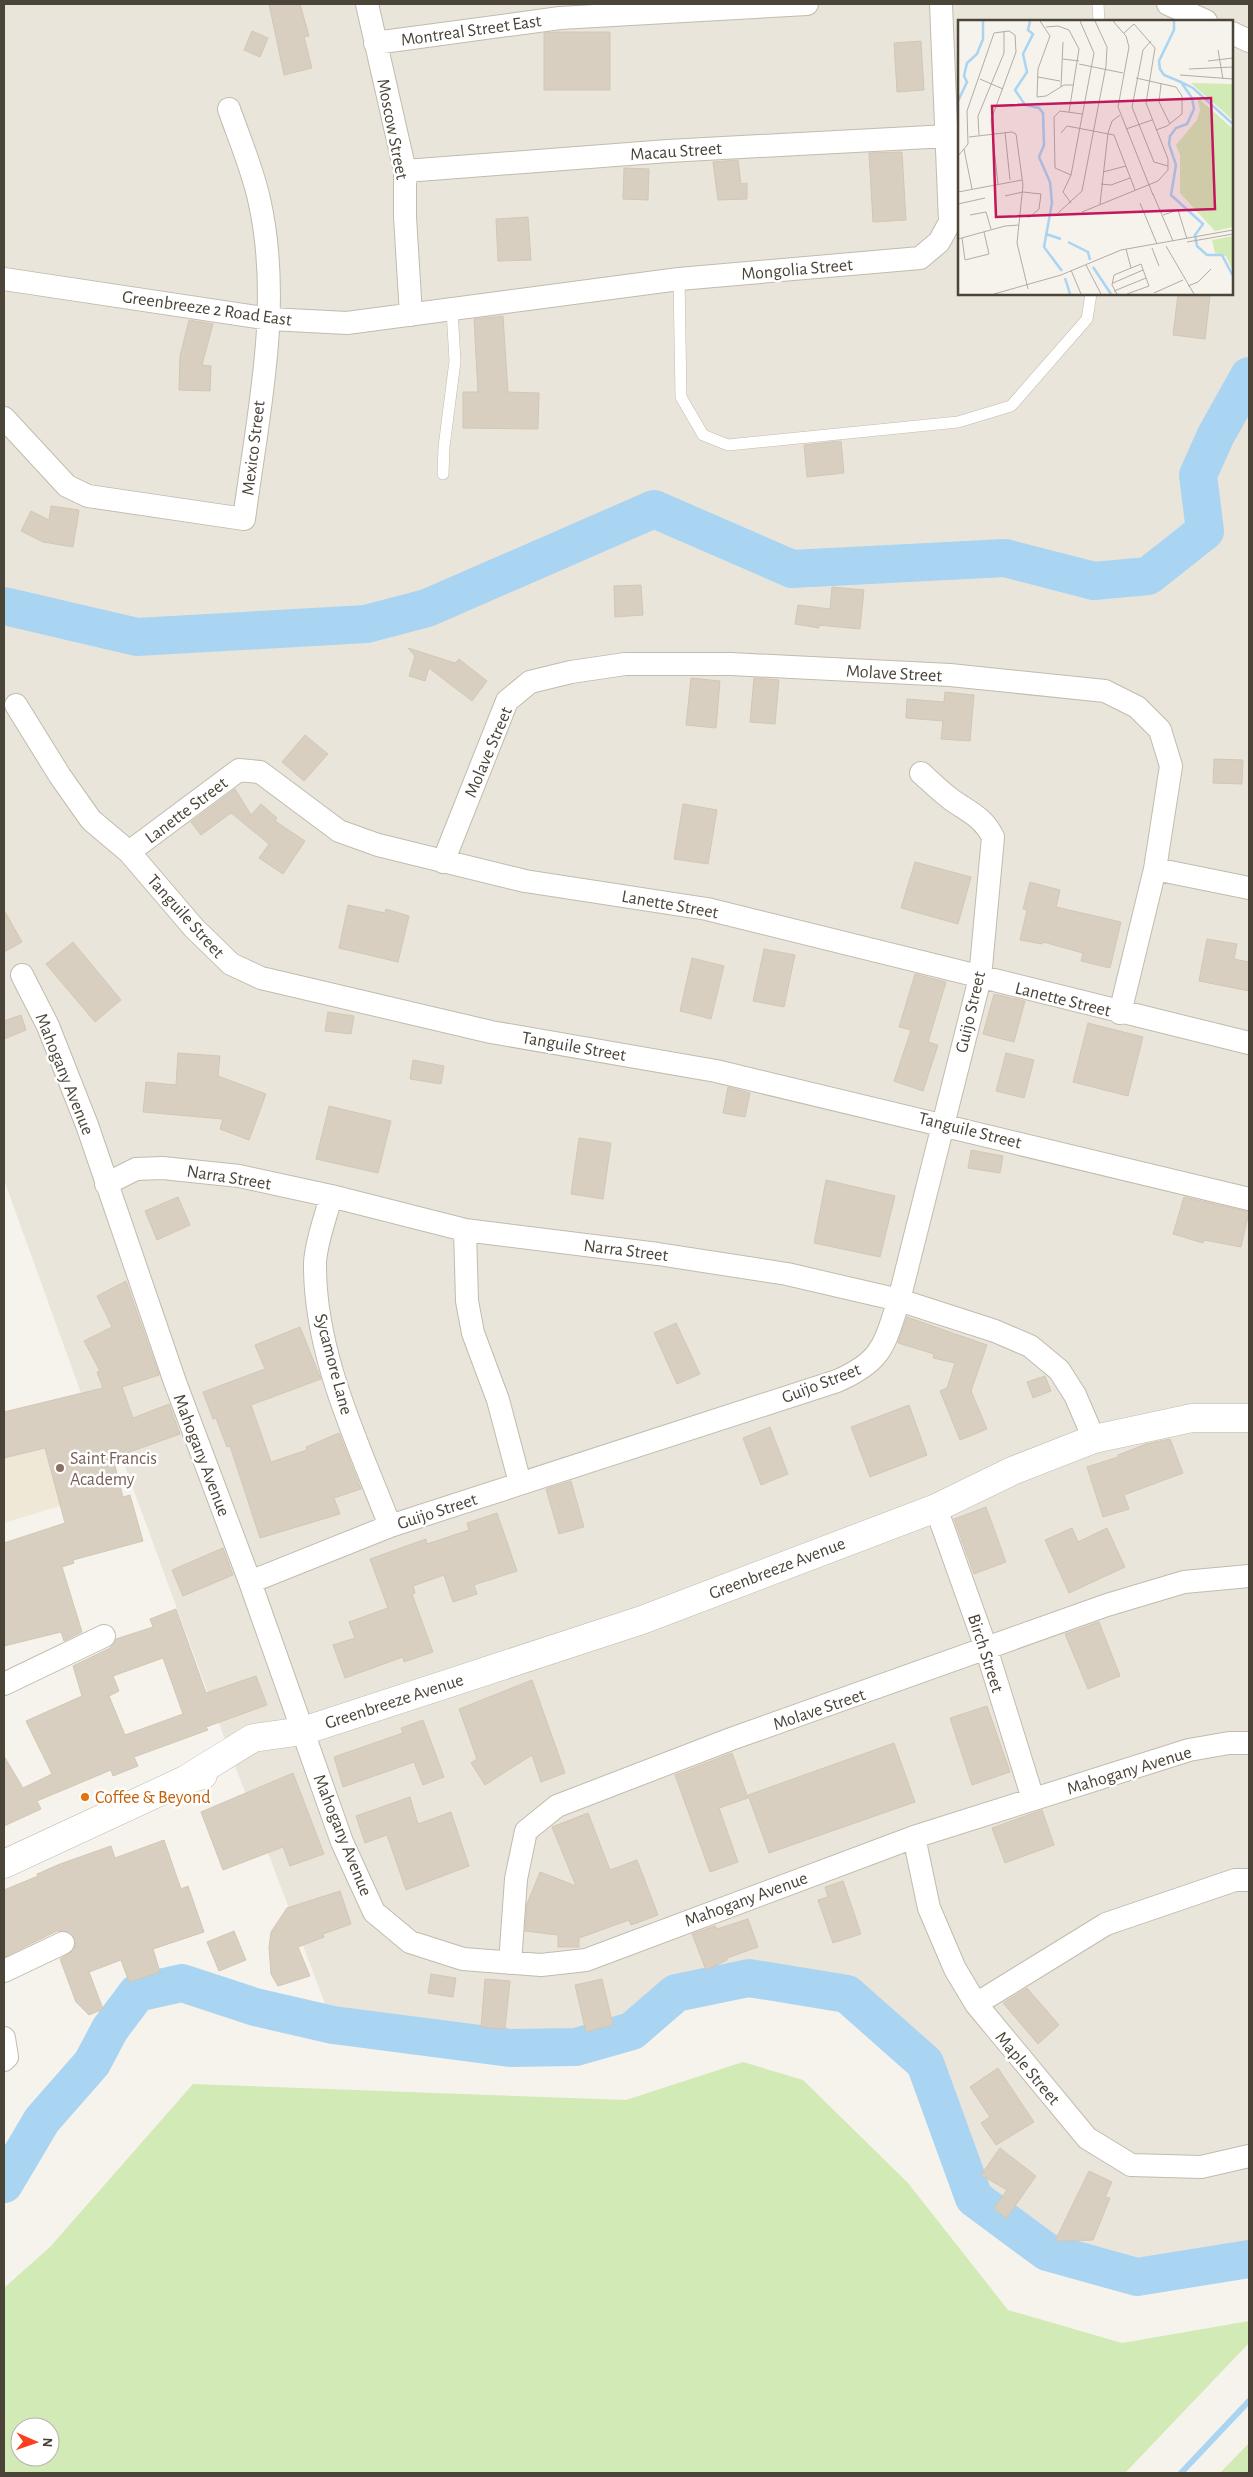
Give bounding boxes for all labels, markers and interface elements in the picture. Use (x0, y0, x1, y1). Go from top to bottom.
street label: Montreal Street East (400, 12, 543, 50)
inset map (958, 20, 1233, 295)
street label: Moscow Street (373, 77, 411, 181)
street label: Macau Street (630, 140, 723, 164)
street label: Mongolia Street (741, 256, 854, 284)
street label: Greenbreeze 2 Road East (121, 288, 293, 330)
street label: Mexico Street (239, 399, 269, 497)
street label: Molave Street (845, 662, 943, 686)
street label: Molave Street (462, 704, 516, 800)
street label: Lanette Street (142, 774, 231, 848)
street label: Tanguile Street (143, 871, 227, 962)
street label: Lanette Street (620, 888, 720, 922)
street label: Guijo Street (953, 970, 989, 1055)
street label: Lanette Street (1013, 979, 1113, 1021)
street label: Mahogany Avenue (32, 1011, 97, 1138)
street label: Tanguile Street (520, 1029, 628, 1065)
street label: Tanguile Street (916, 1109, 1023, 1153)
street label: Narra Street (185, 1162, 273, 1194)
street label: Narra Street (583, 1237, 669, 1265)
street label: Sycamore Lane (311, 1312, 355, 1417)
street label: Guijo Street (779, 1361, 864, 1407)
street label: Mahogany Avenue (169, 1392, 233, 1519)
place label: Saint Francis Academy (70, 1450, 157, 1489)
marker: Saint Francis Academy (54, 1462, 66, 1474)
street label: Guijo Street (395, 1491, 480, 1533)
street label: Greenbreeze Avenue (707, 1535, 848, 1603)
street label: Birch Street (964, 1612, 1006, 1695)
street label: Greenbreeze Avenue (323, 1671, 466, 1733)
street label: Molave Street (771, 1686, 868, 1734)
street label: Mahogany Avenue (1065, 1743, 1194, 1798)
street label: Mahogany Avenue (310, 1772, 375, 1899)
place label: Coffee & Beyond (95, 1789, 211, 1807)
marker: Coffee & Beyond (79, 1791, 91, 1803)
street label: Mahogany Avenue (683, 1869, 810, 1931)
street label: Maple Street (992, 2029, 1063, 2109)
north arrow (10, 2417, 60, 2467)
text: N (40, 2437, 54, 2448)

